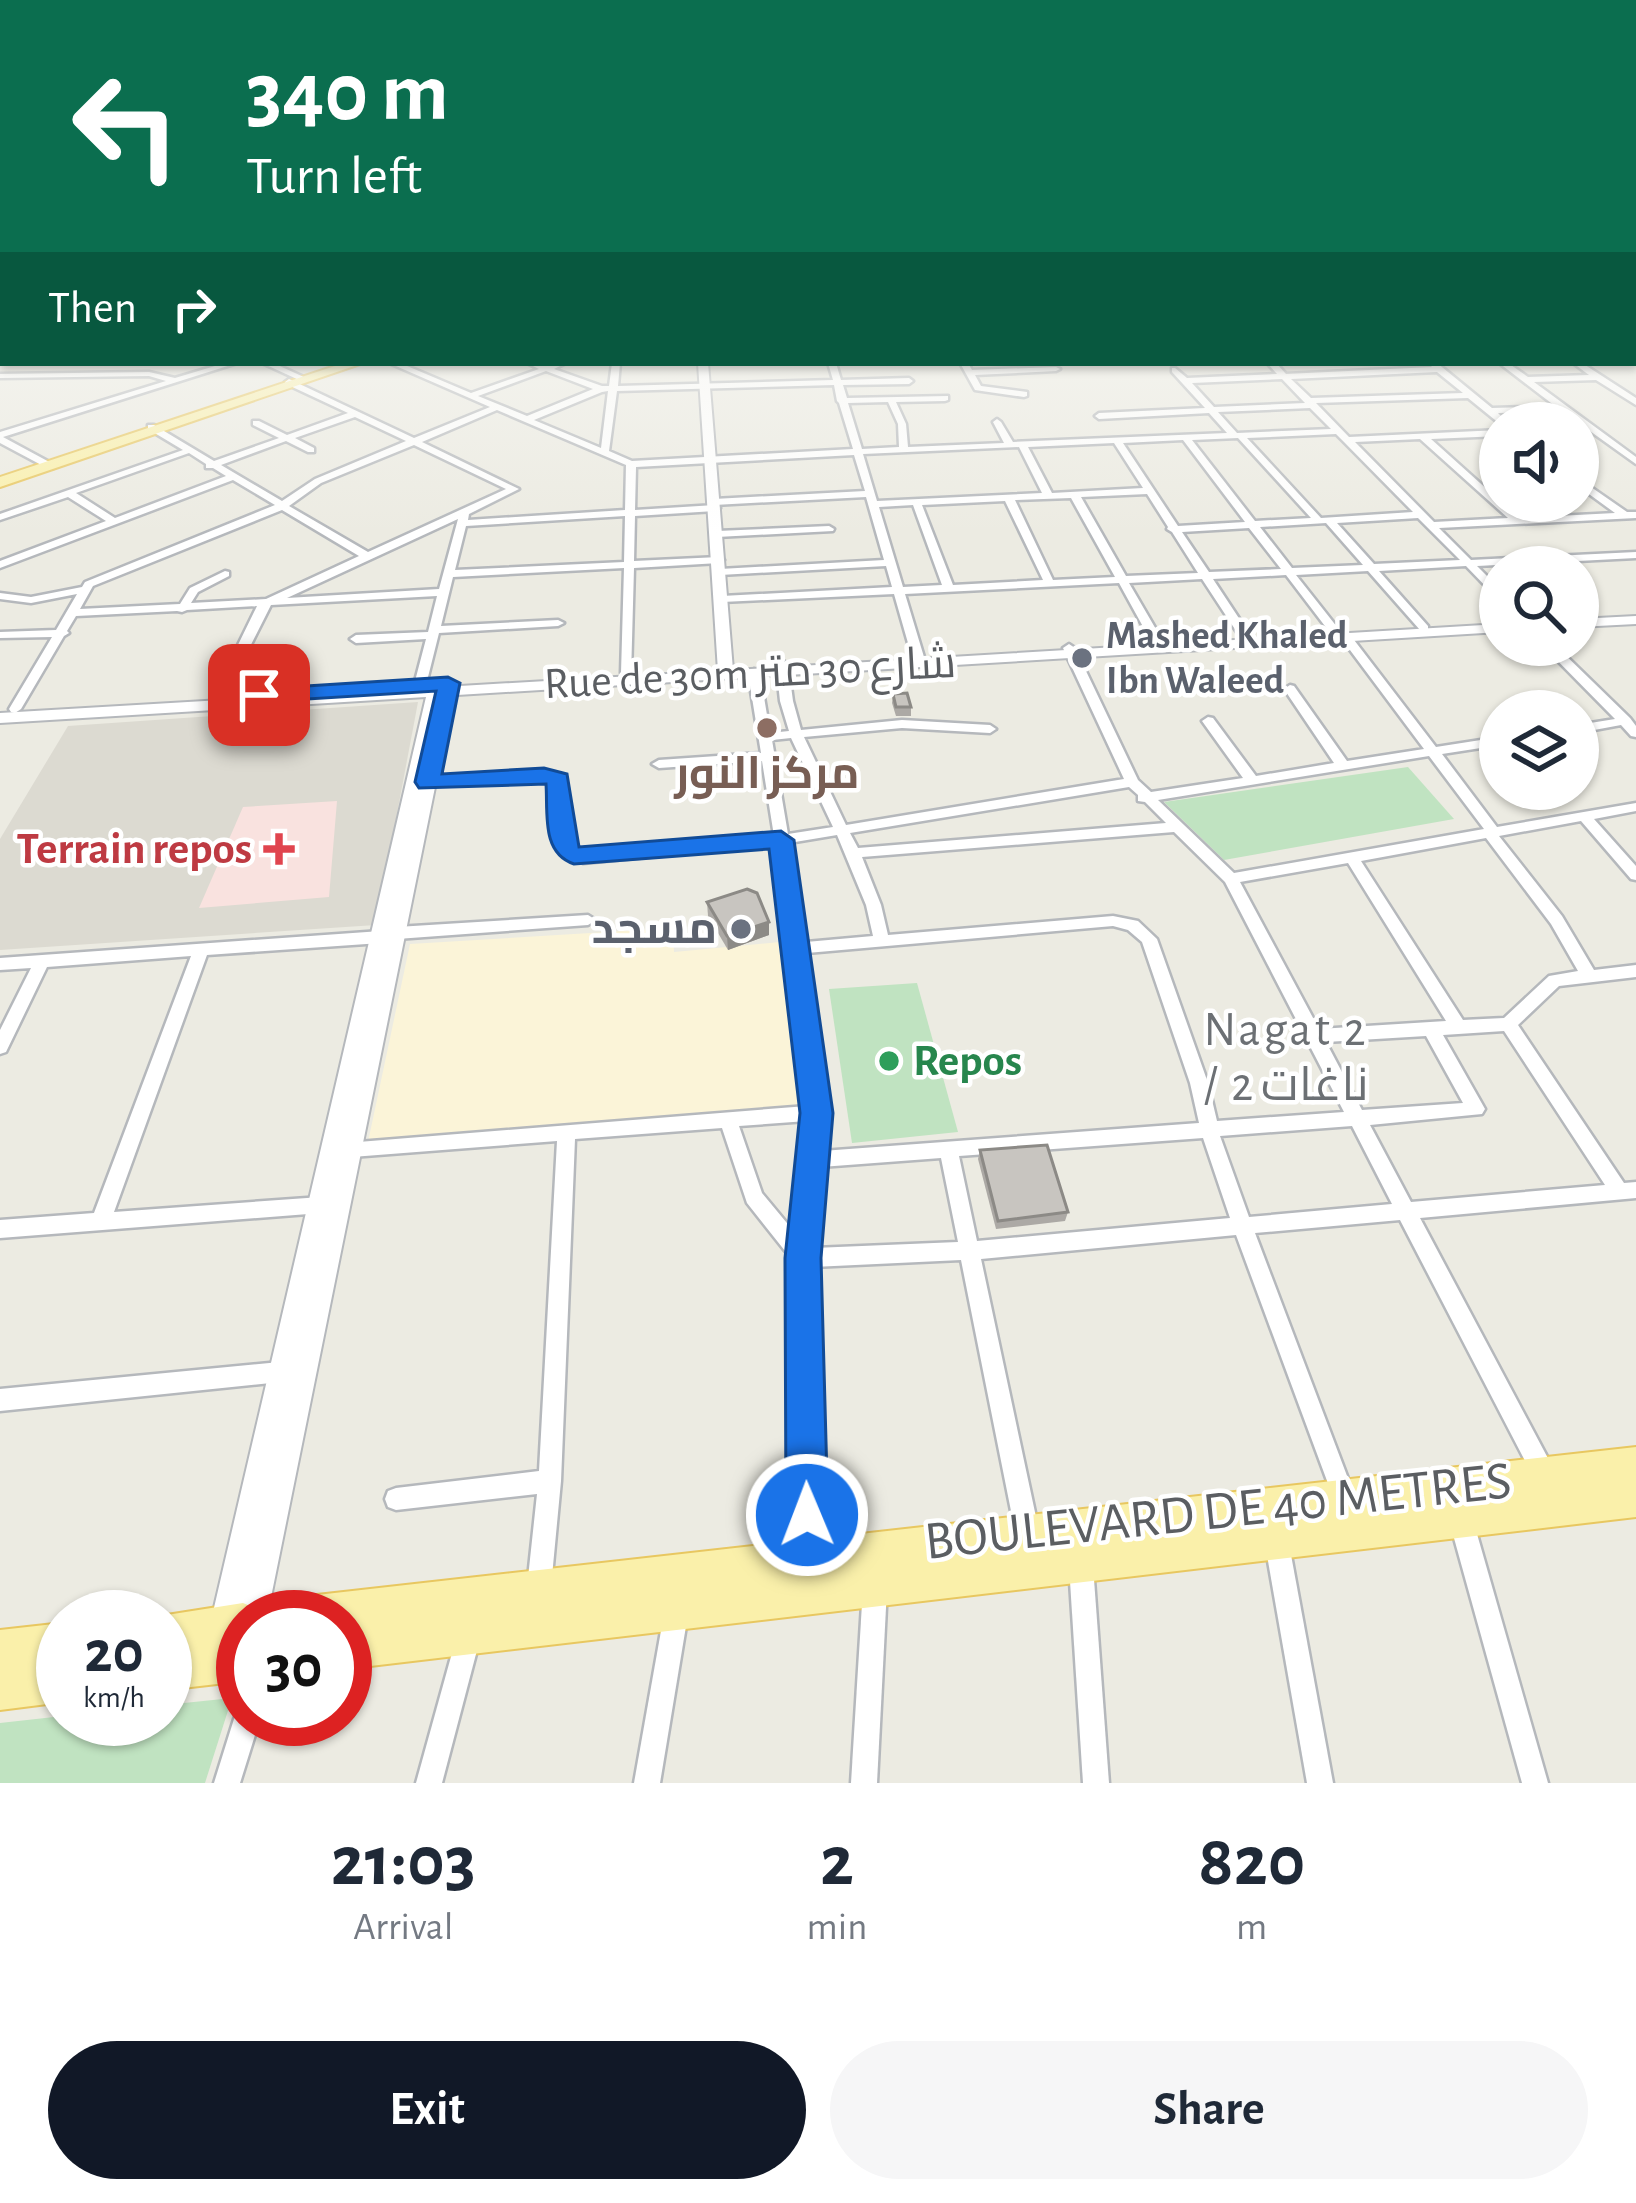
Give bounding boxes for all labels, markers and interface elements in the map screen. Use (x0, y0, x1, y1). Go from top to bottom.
icon: left (48, 48, 204, 204)
text: 340 m (246, 52, 449, 136)
text: Turn left (246, 150, 422, 204)
icon: right (161, 276, 227, 342)
text: Then (48, 286, 137, 331)
map controls (1479, 402, 1599, 810)
button: sound (1479, 402, 1599, 522)
button: search (1479, 546, 1599, 666)
place label: Mashed Khaled Ibn Waleed (1106, 617, 1348, 701)
street label: Rue de 30m شارع 30 متر (543, 641, 957, 713)
pin (208, 644, 310, 746)
marker: Mashed Khaled Ibn Waleed (1069, 645, 1095, 671)
icon: arrive (226, 662, 292, 728)
button: layers (1479, 690, 1599, 810)
marker: مركز النور (754, 715, 780, 741)
place label: مركز النور (674, 752, 860, 800)
place label: Terrain repos (16, 827, 252, 872)
marker: Terrain repos (263, 833, 295, 865)
place label: مسجد (592, 907, 717, 953)
marker: مسجد (728, 916, 754, 942)
district label: Nagat 2 / ناغات 2 (1203, 1007, 1369, 1110)
place label: Repos (913, 1039, 1022, 1084)
marker: Repos (876, 1048, 902, 1074)
position arrow (744, 1452, 870, 1578)
street label: BOULEVARD DE 40 METRES (922, 1454, 1514, 1570)
speed limit sign: 30 (216, 1590, 372, 1746)
text: 20 (84, 1623, 144, 1683)
text: km/h (83, 1683, 145, 1713)
text: 21:03 (331, 1826, 476, 1898)
text: 2 (820, 1826, 854, 1898)
text: 820 (1198, 1826, 1305, 1898)
text: Arrival (353, 1908, 453, 1947)
text: min (807, 1908, 867, 1947)
text: m (1236, 1908, 1267, 1947)
button: Exit (48, 2041, 806, 2179)
button: Share (830, 2041, 1588, 2179)

